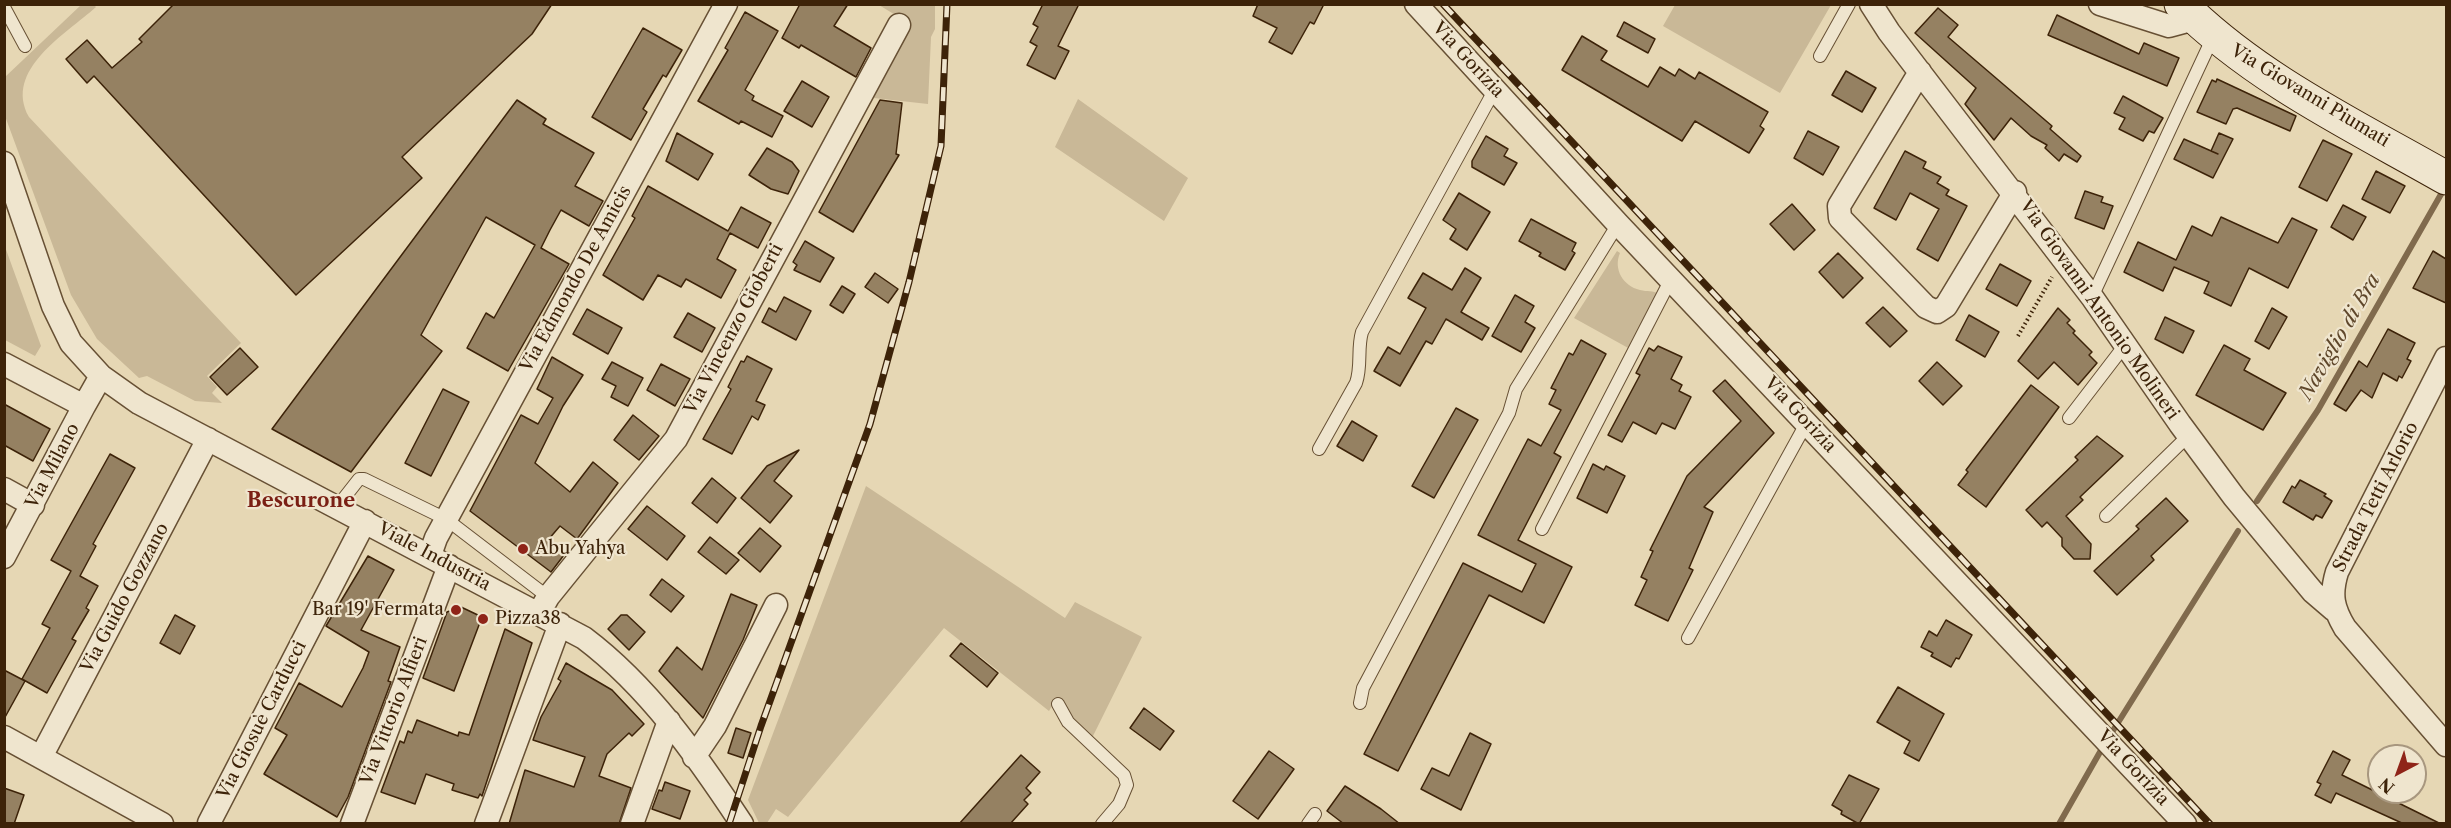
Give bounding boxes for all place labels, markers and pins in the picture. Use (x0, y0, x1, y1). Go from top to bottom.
place label: Abu Yahya (535, 538, 625, 560)
marker: Abu Yahya (516, 542, 530, 556)
place label: Bar 19' Fermata (312, 599, 444, 621)
marker: Bar 19' Fermata (449, 603, 463, 617)
place label: Pizza38 (495, 608, 561, 630)
marker: Pizza38 (476, 612, 490, 626)

